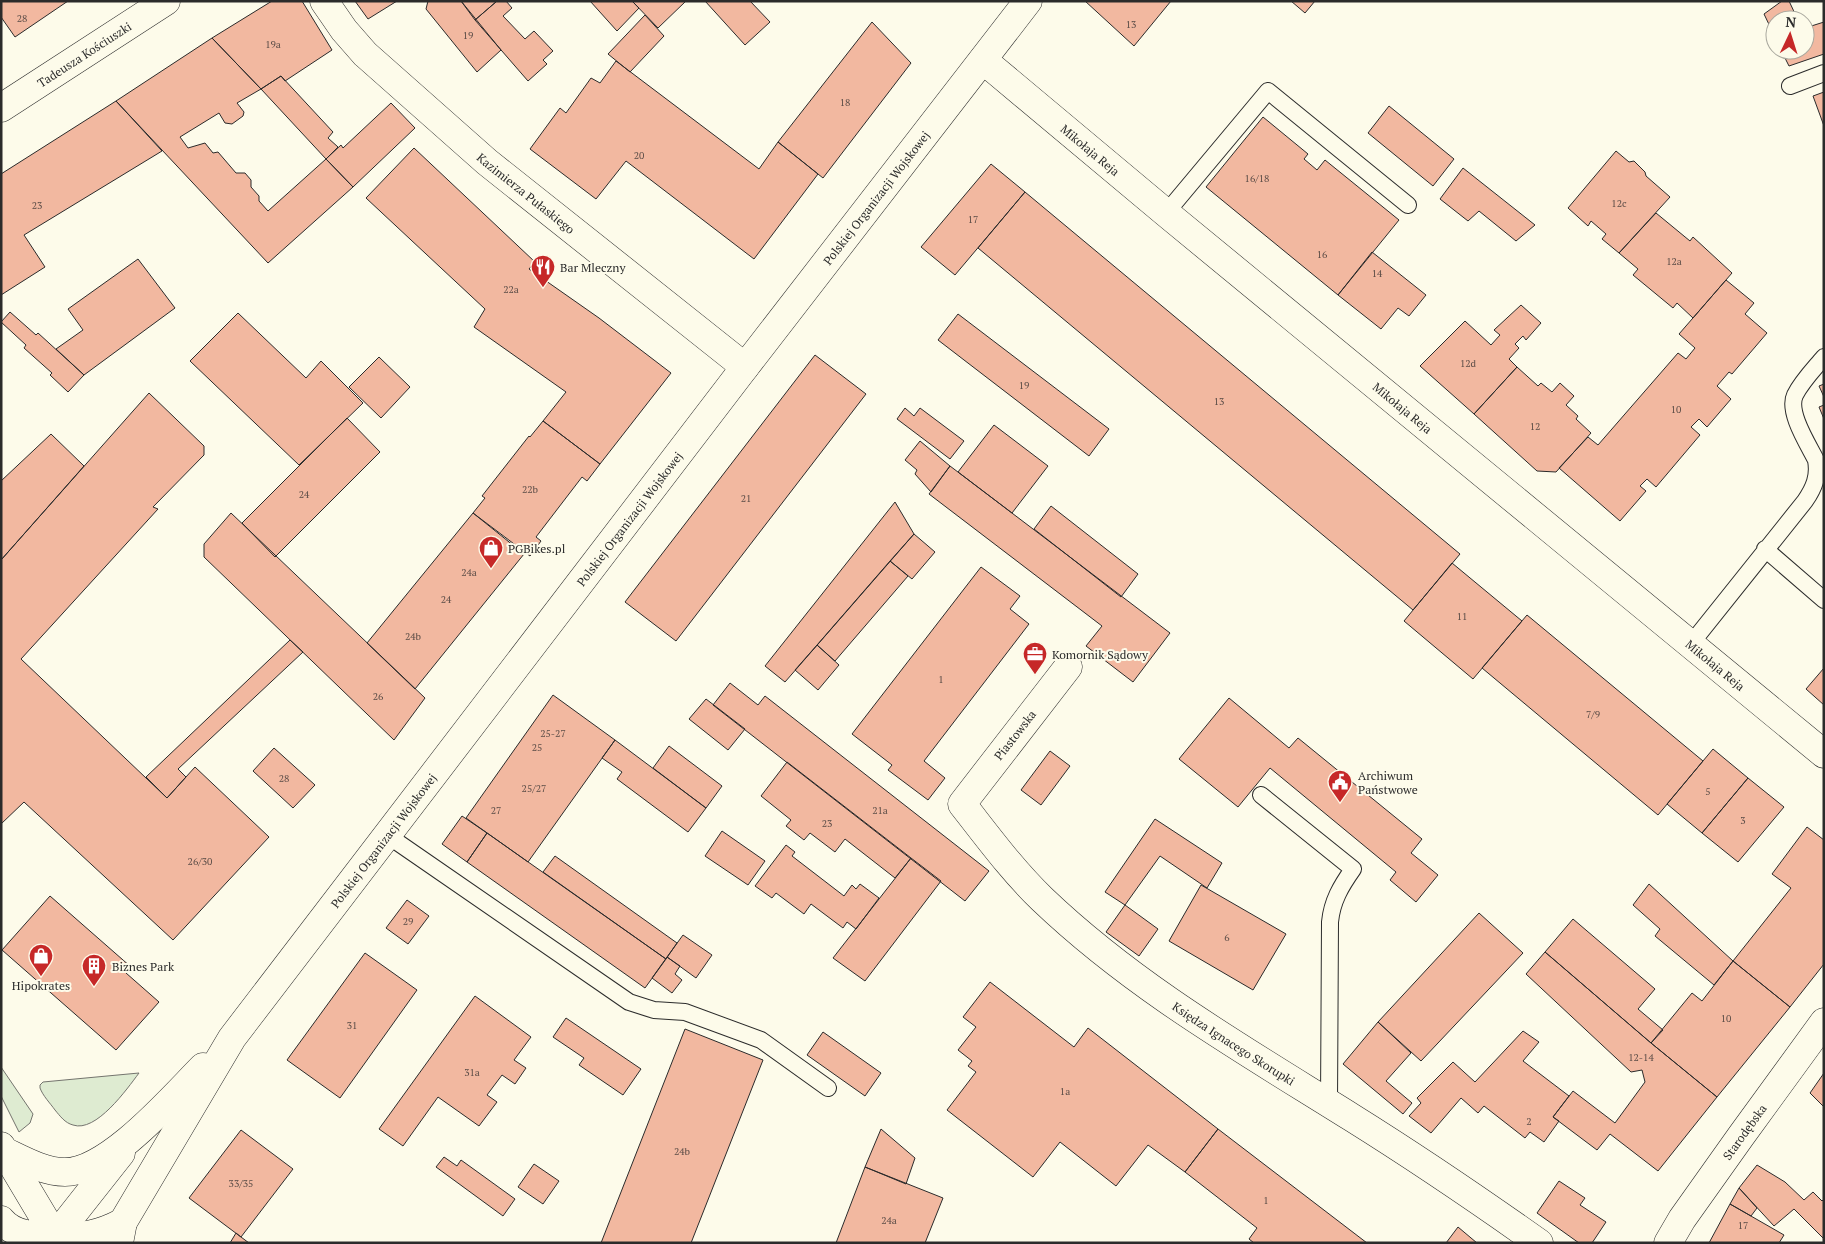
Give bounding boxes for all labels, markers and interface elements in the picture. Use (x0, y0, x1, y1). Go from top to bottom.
north arrow (1765, 10, 1815, 60)
house number: 28 (17, 12, 27, 25)
text: N (1785, 12, 1797, 31)
street label: Tadeusza Kościuszki (34, 18, 134, 90)
house number: 13 (1126, 18, 1136, 31)
house number: 19 (463, 29, 473, 42)
house number: 19a (265, 38, 281, 51)
house number: 18 (840, 96, 850, 109)
street label: Mikołaja Reja (1058, 121, 1123, 179)
street label: Polskiej Organizacji Wojskowej (820, 128, 932, 268)
street label: Kazimierza Pułaskiego (474, 149, 578, 237)
house number: 20 (634, 149, 644, 162)
house number: 16/18 (1245, 172, 1269, 185)
house number: 12c (1611, 197, 1627, 210)
house number: 23 (32, 199, 42, 212)
house number: 17 (968, 213, 978, 226)
house number: 16 (1317, 248, 1328, 261)
restaurant icon: Bar Mleczny (530, 254, 556, 288)
house number: 12a (1666, 255, 1682, 268)
place label: Bar Mleczny (560, 260, 626, 275)
house number: 14 (1372, 267, 1383, 280)
house number: 22a (503, 283, 519, 296)
house number: 12d (1460, 357, 1477, 370)
house number: 19 (1019, 379, 1029, 392)
street label: Mikołaja Reja (1370, 379, 1435, 436)
house number: 13 (1214, 395, 1224, 408)
house number: 10 (1671, 403, 1681, 416)
house number: 12 (1530, 420, 1540, 433)
street label: Polskiej Organizacji Wojskowej (573, 448, 685, 589)
house number: 22b (522, 483, 539, 496)
house number: 24 (299, 488, 310, 501)
house number: 21 (741, 492, 751, 505)
shop icon: PGBikes.pl (478, 535, 504, 569)
place label: PGBikes.pl (508, 541, 566, 556)
house number: 24a (461, 566, 477, 579)
house number: 24 (441, 593, 452, 606)
house number: 11 (1457, 610, 1467, 623)
house number: 24b (405, 630, 422, 643)
street label: Mikołaja Reja (1683, 636, 1748, 694)
office icon: Komornik Sądowy (1022, 641, 1048, 675)
place label: Komornik Sądowy (1052, 647, 1149, 662)
house number: 1 (938, 673, 944, 686)
house number: 26 (373, 690, 384, 703)
street label: Piastowska (991, 707, 1039, 763)
house number: 7/9 (1586, 708, 1600, 721)
house number: 25-27 (540, 727, 566, 740)
house number: 25 (532, 741, 542, 754)
place label: Archiwum Państwowe (1358, 768, 1418, 797)
public building icon: Archiwum Państwowe (1327, 769, 1353, 803)
street label: Polskiej Organizacji Wojskowej (327, 770, 439, 911)
house number: 28 (279, 772, 289, 785)
house number: 25/27 (522, 782, 546, 795)
house number: 5 (1705, 785, 1711, 798)
house number: 27 (491, 804, 501, 817)
house number: 21a (872, 804, 888, 817)
house number: 3 (1740, 814, 1746, 827)
house number: 23 (822, 817, 832, 830)
house number: 26/30 (188, 855, 212, 868)
house number: 29 (403, 915, 413, 928)
house number: 6 (1224, 931, 1230, 944)
shop icon: Hipokrates (28, 943, 54, 977)
building icon: Biznes Park (81, 953, 107, 987)
place label: Biznes Park (112, 959, 175, 974)
place label: Hipokrates (12, 978, 70, 993)
street label: Księdza Ignacego Skorupki (1170, 998, 1298, 1088)
house number: 10 (1721, 1012, 1731, 1025)
house number: 31 (347, 1019, 357, 1032)
house number: 12-14 (1628, 1051, 1654, 1064)
house number: 31a (464, 1066, 480, 1079)
house number: 1a (1060, 1085, 1070, 1098)
street label: Starodębska (1719, 1101, 1769, 1162)
house number: 2 (1526, 1115, 1532, 1128)
house number: 24b (674, 1145, 691, 1158)
house number: 33/35 (229, 1177, 253, 1190)
house number: 1 (1263, 1194, 1269, 1207)
house number: 24a (881, 1214, 897, 1227)
house number: 17 (1738, 1219, 1748, 1232)

